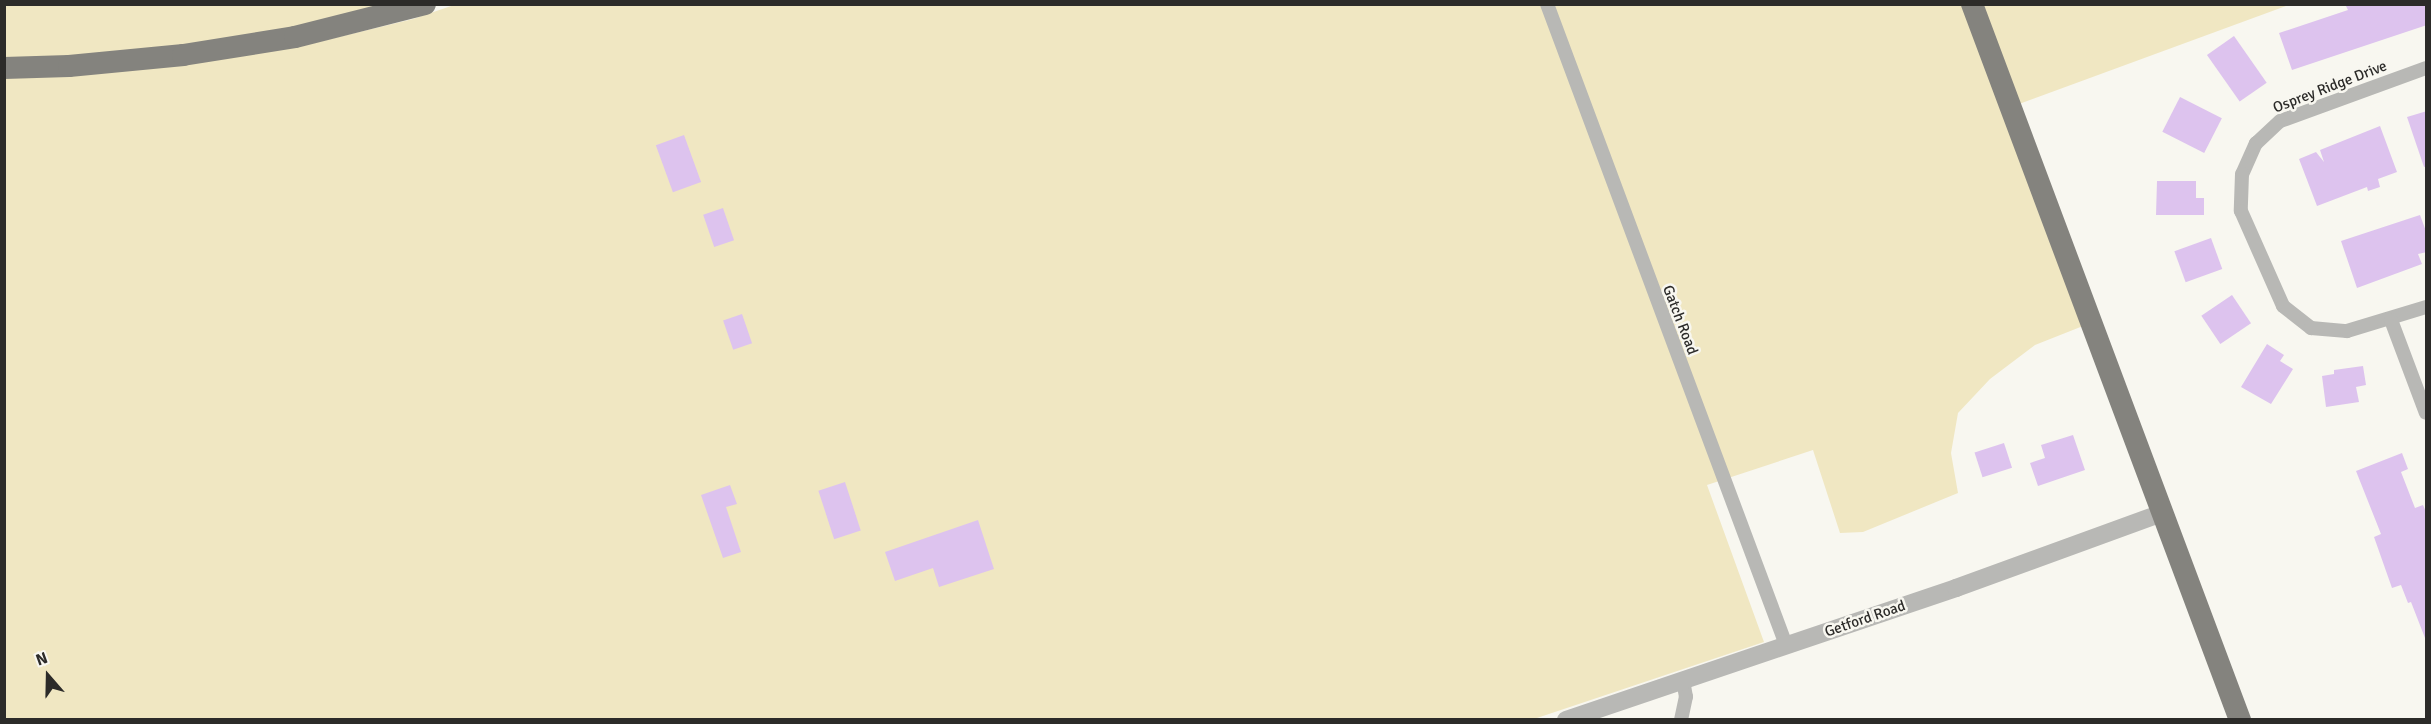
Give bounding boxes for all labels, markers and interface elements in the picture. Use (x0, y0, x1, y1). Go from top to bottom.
street label: Osprey Ridge Drive (2271, 57, 2389, 117)
street label: Gatch Road (1659, 283, 1701, 357)
street label: Getford Road (1822, 597, 1908, 641)
north arrow (18, 646, 78, 706)
text: N (33, 648, 50, 670)

